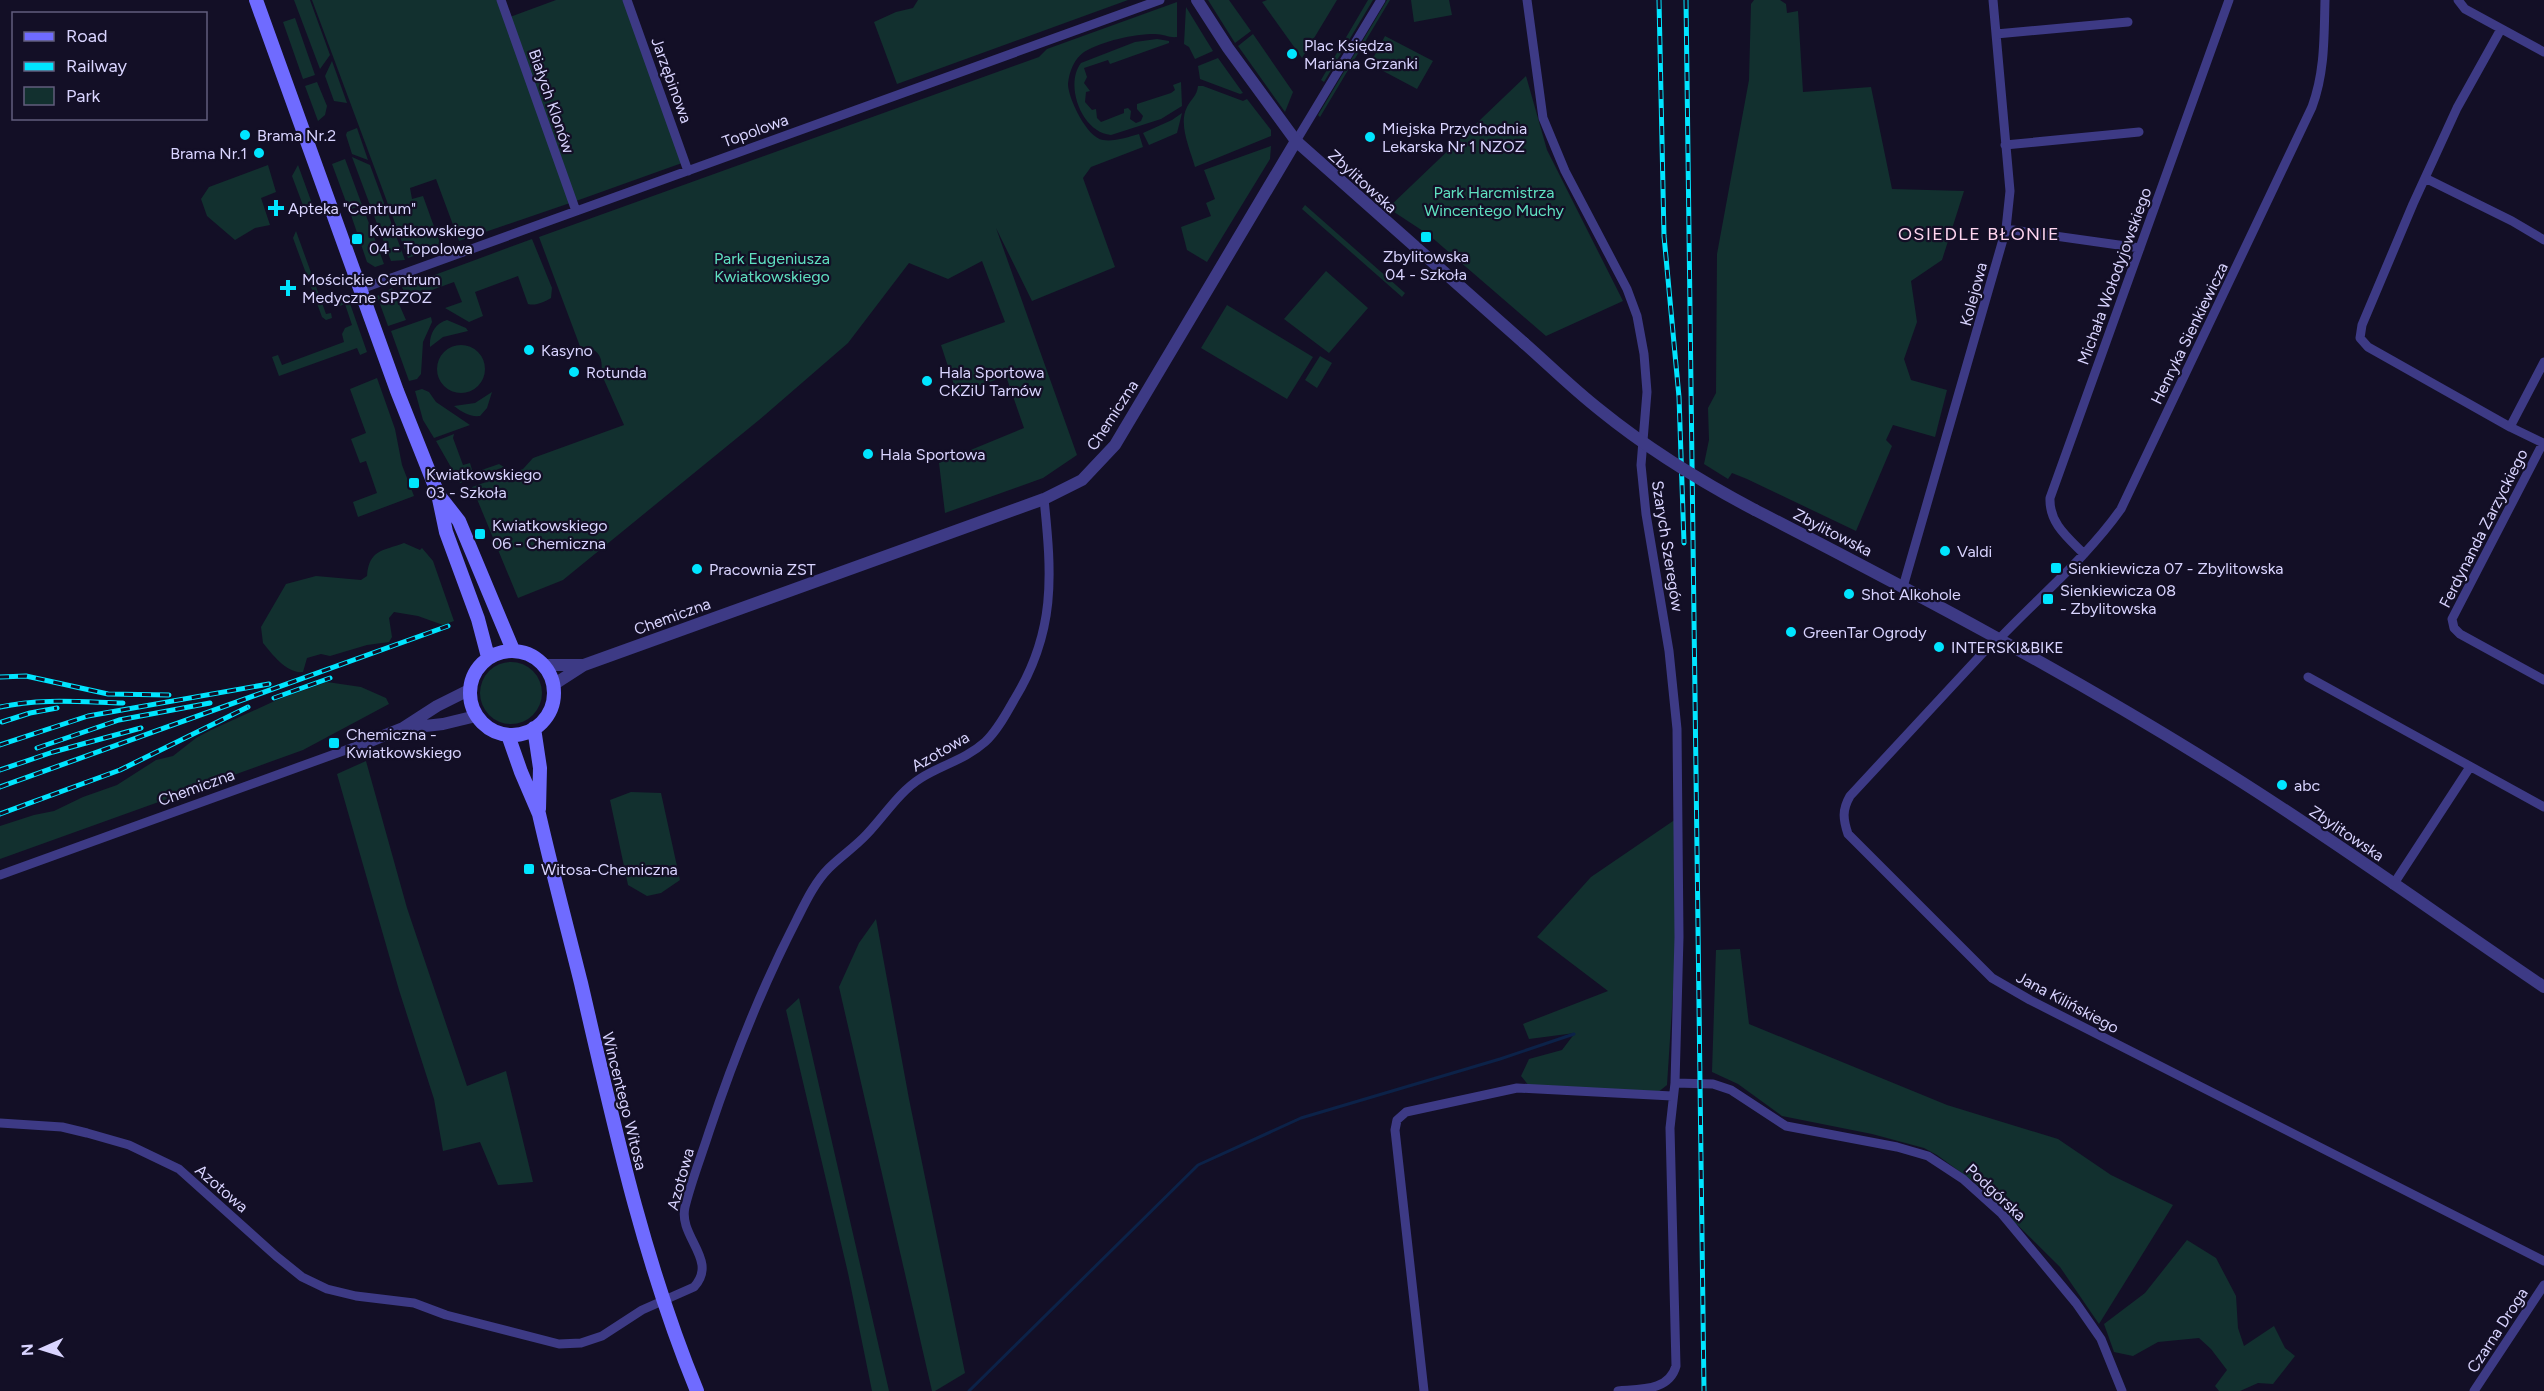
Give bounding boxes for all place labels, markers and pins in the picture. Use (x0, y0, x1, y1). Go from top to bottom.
place label: Plac Księdza Mariana Grzanki (1304, 36, 1418, 73)
marker: Plac Księdza Mariana Grzanki (1285, 47, 1299, 61)
place label: Miejska Przychodnia Lekarska Nr 1 NZOZ (1382, 119, 1527, 156)
place label: Brama Nr.2 (257, 126, 336, 145)
marker: Brama Nr.2 (238, 128, 252, 142)
marker: Miejska Przychodnia Lekarska Nr 1 NZOZ (1363, 130, 1377, 144)
place label: Brama Nr.1 (170, 144, 247, 163)
marker: Brama Nr.1 (252, 146, 266, 160)
place label: Apteka "Centrum" (288, 199, 416, 218)
marker: Apteka "Centrum" (269, 201, 283, 215)
place label: Kwiatkowskiego 04 - Topolowa (369, 221, 485, 258)
marker: Zbylitowska 04 - Szkoła (1419, 230, 1433, 244)
marker: Kwiatkowskiego 04 - Topolowa (350, 232, 364, 246)
place label: Zbylitowska 04 - Szkoła (1383, 247, 1469, 284)
place label: Mościckie Centrum Medyczne SPZOZ (302, 270, 441, 307)
marker: Mościckie Centrum Medyczne SPZOZ (279, 279, 297, 297)
place label: Kasyno (541, 341, 593, 360)
marker: Kasyno (522, 343, 536, 357)
place label: Rotunda (586, 363, 647, 382)
place label: Hala Sportowa CKZiU Tarnów (939, 363, 1044, 400)
marker: Rotunda (567, 365, 581, 379)
marker: Hala Sportowa CKZiU Tarnów (920, 374, 934, 388)
place label: Hala Sportowa (880, 445, 985, 464)
marker: Hala Sportowa (861, 447, 875, 461)
place label: Kwiatkowskiego 03 - Szkoła (426, 465, 542, 502)
marker: Kwiatkowskiego 03 - Szkoła (407, 476, 421, 490)
place label: Kwiatkowskiego 06 - Chemiczna (492, 516, 608, 553)
marker: Kwiatkowskiego 06 - Chemiczna (473, 527, 487, 541)
place label: Valdi (1957, 542, 1992, 561)
marker: Valdi (1938, 544, 1952, 558)
place label: Sienkiewicza 07 - Zbylitowska (2068, 559, 2283, 578)
place label: Pracownia ZST (709, 560, 816, 579)
marker: Sienkiewicza 07 - Zbylitowska (2049, 561, 2063, 575)
marker: Pracownia ZST (690, 562, 704, 576)
place label: Sienkiewicza 08 - Zbylitowska (2060, 581, 2176, 618)
place label: Shot Alkohole (1861, 585, 1961, 604)
marker: Shot Alkohole (1842, 587, 1856, 601)
marker: Sienkiewicza 08 - Zbylitowska (2041, 592, 2055, 606)
place label: GreenTar Ogrody (1803, 623, 1927, 642)
marker: GreenTar Ogrody (1784, 625, 1798, 639)
place label: INTERSKI&BIKE (1951, 638, 2064, 657)
marker: INTERSKI&BIKE (1932, 640, 1946, 654)
place label: Chemiczna - Kwiatkowskiego (346, 725, 462, 762)
marker: Chemiczna - Kwiatkowskiego (327, 736, 341, 750)
place label: abc (2294, 776, 2321, 795)
marker: abc (2275, 778, 2289, 792)
place label: Witosa-Chemiczna (541, 860, 678, 879)
marker: Witosa-Chemiczna (522, 862, 536, 876)

